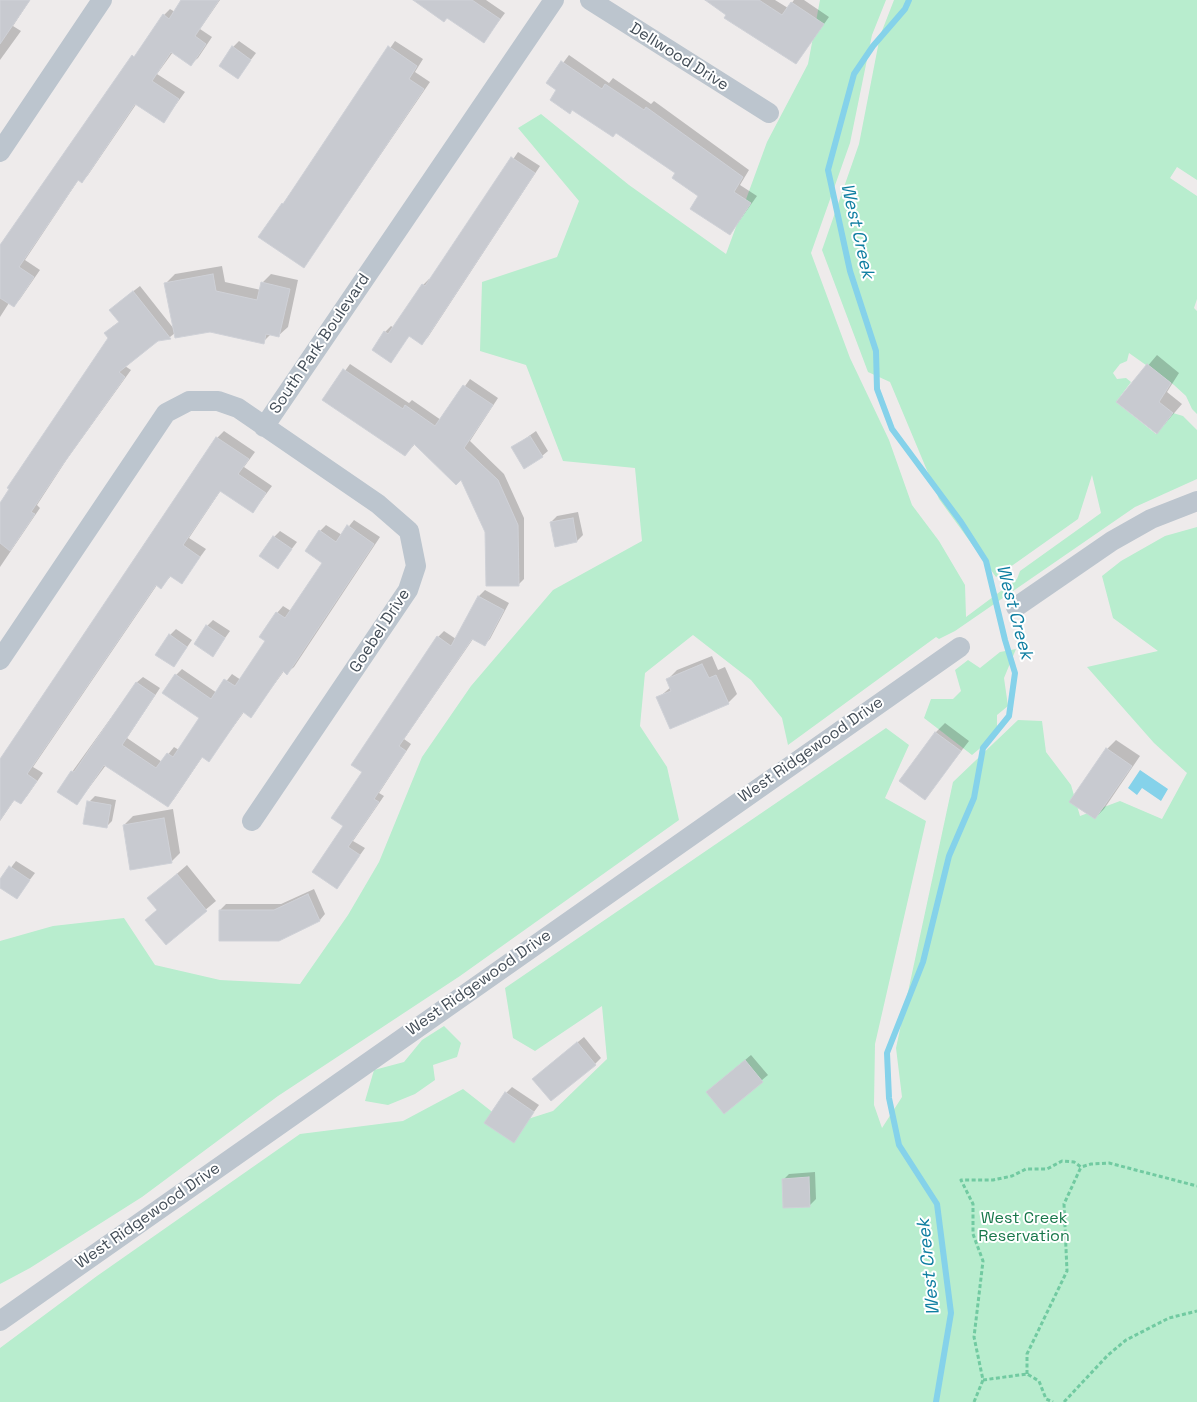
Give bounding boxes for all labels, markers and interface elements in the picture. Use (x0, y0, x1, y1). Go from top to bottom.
street label: Dellwood Drive (626, 19, 732, 95)
water label: West Creek (836, 181, 878, 281)
street label: South Park Boulevard (266, 270, 374, 418)
water label: West Creek (991, 562, 1037, 662)
street label: Goebel Drive (346, 585, 414, 677)
street label: West Ridgewood Drive (735, 693, 887, 807)
street label: West Ridgewood Drive (403, 926, 555, 1040)
street label: West Ridgewood Drive (72, 1159, 224, 1273)
park label: West Creek Reservation (978, 1209, 1070, 1247)
water label: West Creek (913, 1217, 945, 1317)

